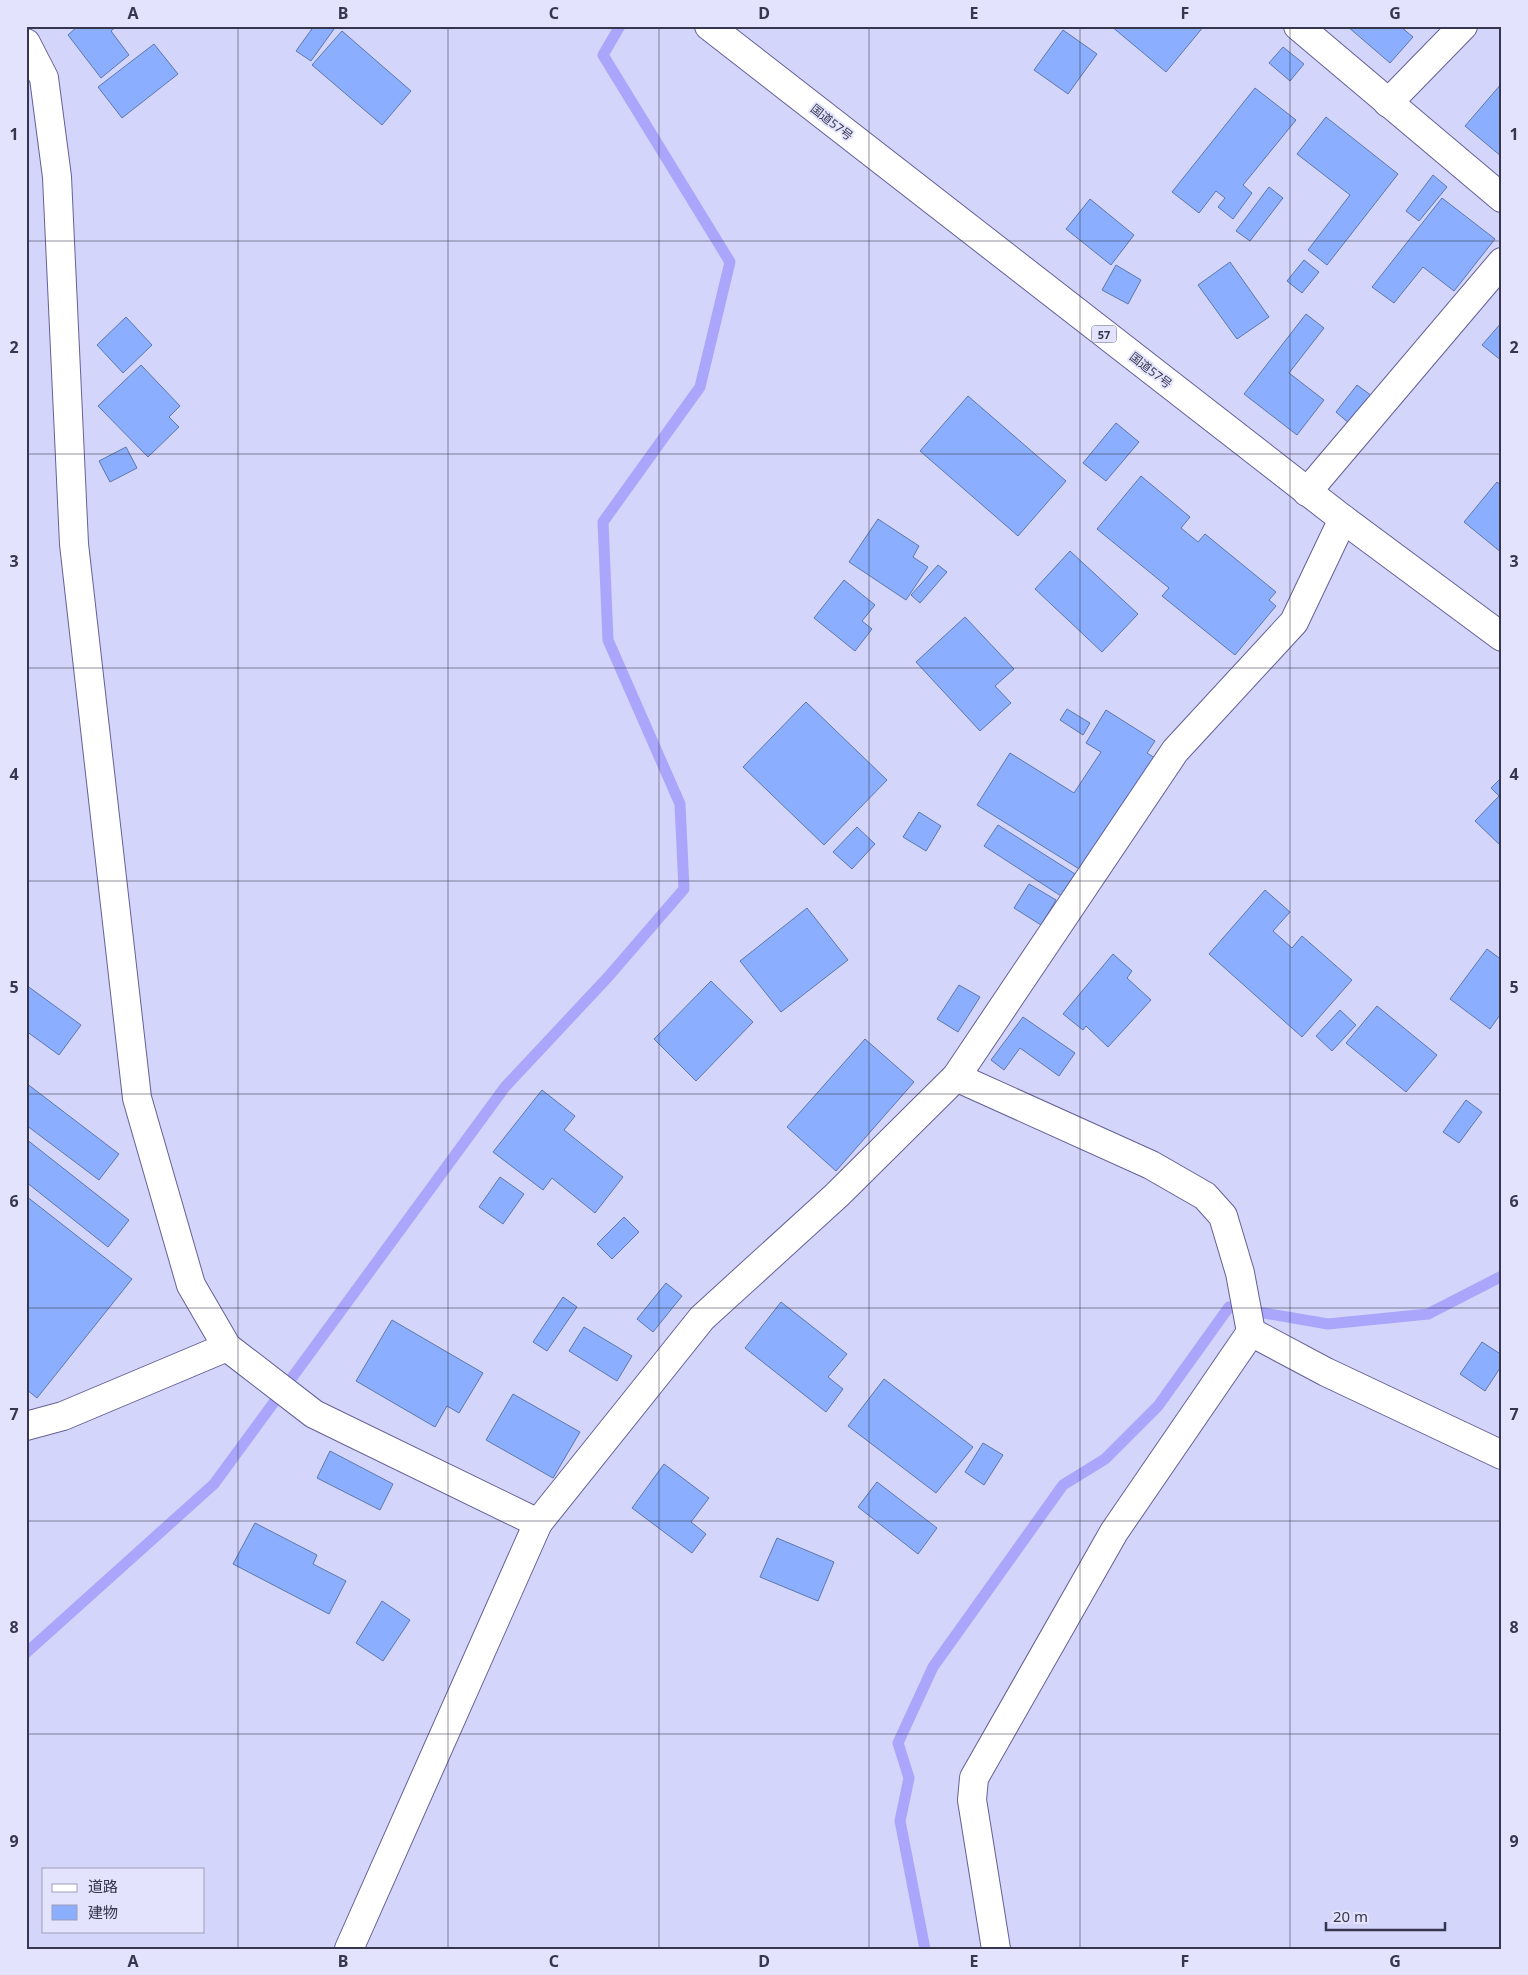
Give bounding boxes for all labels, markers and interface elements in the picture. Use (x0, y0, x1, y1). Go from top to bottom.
text: A (127, 2, 139, 24)
text: B (338, 2, 348, 24)
text: C (549, 2, 559, 24)
text: D (758, 2, 770, 24)
text: E (970, 2, 979, 24)
text: F (1181, 2, 1189, 24)
text: G (1389, 2, 1401, 24)
street label: 国道57号 (807, 100, 857, 144)
text: 1 (9, 123, 19, 145)
text: 1 (1509, 123, 1519, 145)
road number: 57 (1092, 326, 1116, 342)
text: 2 (9, 336, 19, 358)
text: 2 (1509, 336, 1519, 358)
street label: 国道57号 (1126, 348, 1176, 392)
text: 3 (9, 550, 19, 572)
text: 3 (1509, 550, 1519, 572)
text: 4 (9, 763, 19, 785)
text: 4 (1509, 763, 1519, 785)
text: 5 (9, 976, 19, 998)
text: 5 (1509, 976, 1519, 998)
text: 6 (9, 1190, 19, 1212)
text: 6 (1509, 1190, 1519, 1212)
text: 7 (9, 1403, 19, 1425)
text: 7 (1509, 1403, 1519, 1425)
text: 8 (9, 1616, 19, 1638)
text: 8 (1509, 1616, 1519, 1638)
text: 9 (9, 1830, 19, 1852)
text: 9 (1509, 1830, 1519, 1852)
legend (42, 1868, 205, 1932)
text: 道路 (88, 1876, 118, 1896)
scale bar (1326, 1900, 1444, 1932)
text: 建物 (88, 1902, 118, 1922)
text: 20 m (1333, 1906, 1368, 1926)
text: A (127, 1950, 139, 1972)
text: B (338, 1950, 348, 1972)
text: C (549, 1950, 559, 1972)
text: D (758, 1950, 770, 1972)
text: E (970, 1950, 979, 1972)
text: F (1181, 1950, 1189, 1972)
text: G (1389, 1950, 1401, 1972)

